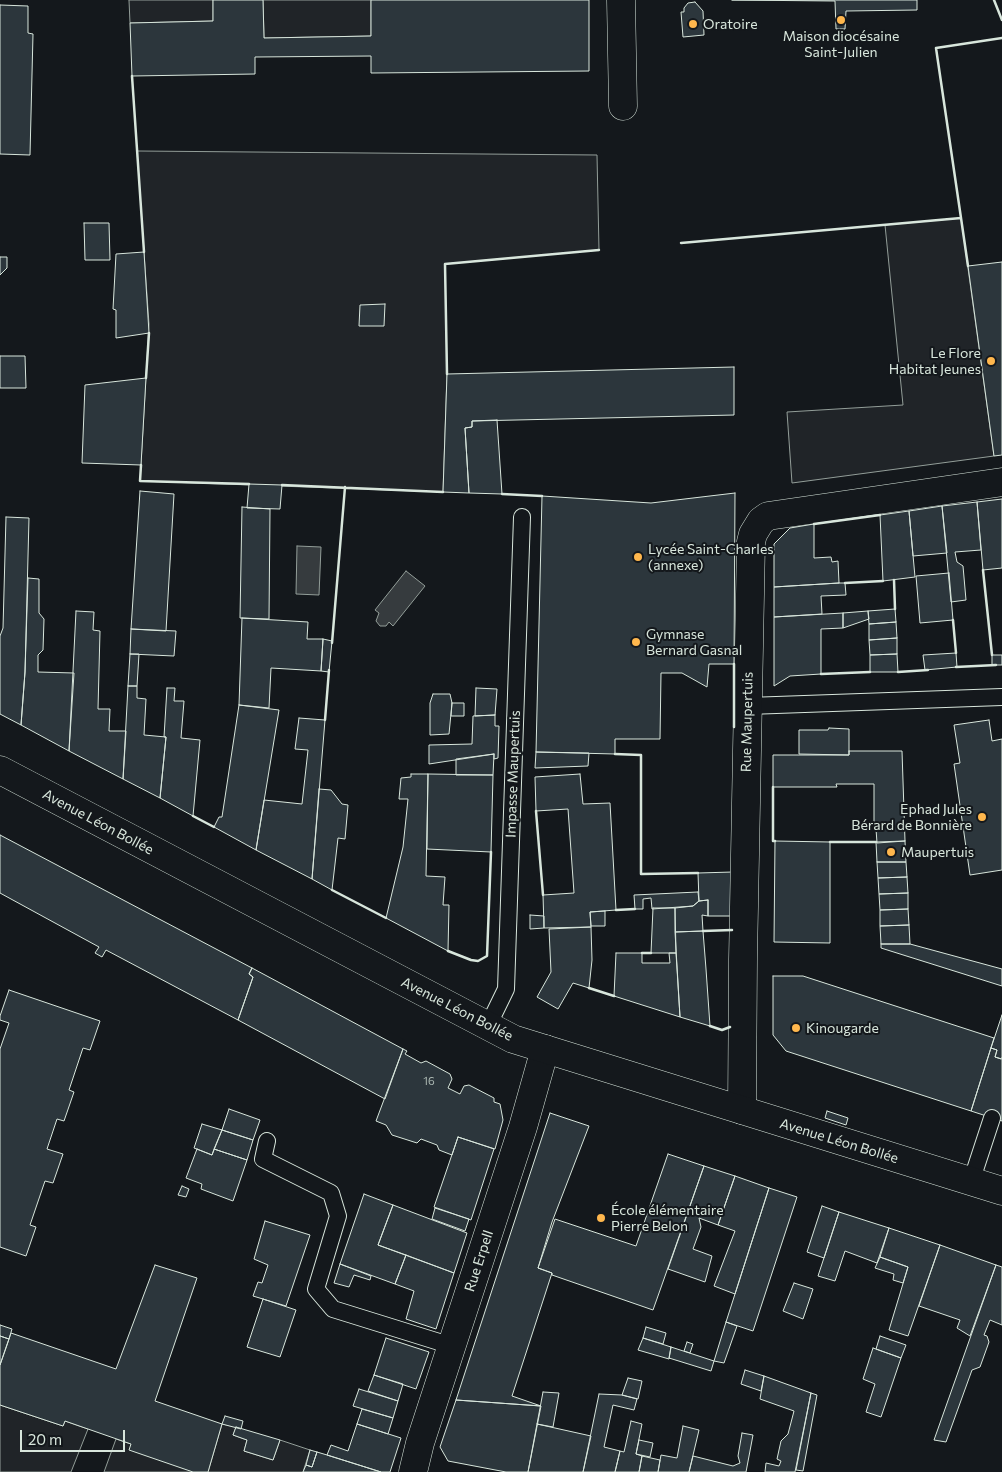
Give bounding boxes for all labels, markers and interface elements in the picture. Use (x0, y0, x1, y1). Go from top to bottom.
marker: Maison diocésaine Saint-Julien (835, 14, 847, 26)
place label: Oratoire (703, 16, 758, 32)
marker: Oratoire (687, 18, 699, 30)
place label: Maison diocésaine Saint-Julien (783, 28, 899, 60)
place label: Le Flore Habitat Jeunes (889, 345, 981, 378)
marker: Le Flore Habitat Jeunes (985, 355, 997, 367)
place label: Lycée Saint-Charles (annexe) (648, 541, 774, 574)
marker: Lycée Saint-Charles (annexe) (632, 551, 644, 563)
place label: Gymnase Bernard Gasnal (646, 626, 742, 658)
marker: Gymnase Bernard Gasnal (630, 636, 642, 648)
street label: Rue Maupertuis (738, 672, 756, 772)
street label: Impasse Maupertuis (502, 710, 524, 838)
street label: Avenue Léon Bollée (40, 786, 156, 858)
place label: Ephad Jules Bérard de Bonnière (851, 801, 972, 834)
marker: Ephad Jules Bérard de Bonnière (976, 811, 988, 823)
place label: Maupertuis (901, 844, 974, 860)
marker: Maupertuis (885, 846, 897, 858)
street label: Avenue Léon Bollée (398, 974, 516, 1044)
place label: Kinougarde (806, 1020, 879, 1036)
marker: Kinougarde (790, 1022, 802, 1034)
house number: 16 (423, 1074, 435, 1088)
street label: Avenue Léon Bollée (778, 1115, 900, 1167)
place label: École élémentaire Pierre Belon (611, 1202, 724, 1234)
marker: École élémentaire Pierre Belon (595, 1212, 607, 1224)
street label: Rue Erpell (461, 1228, 497, 1294)
scale bar (22, 1420, 128, 1452)
text: 20 m (28, 1430, 62, 1448)

